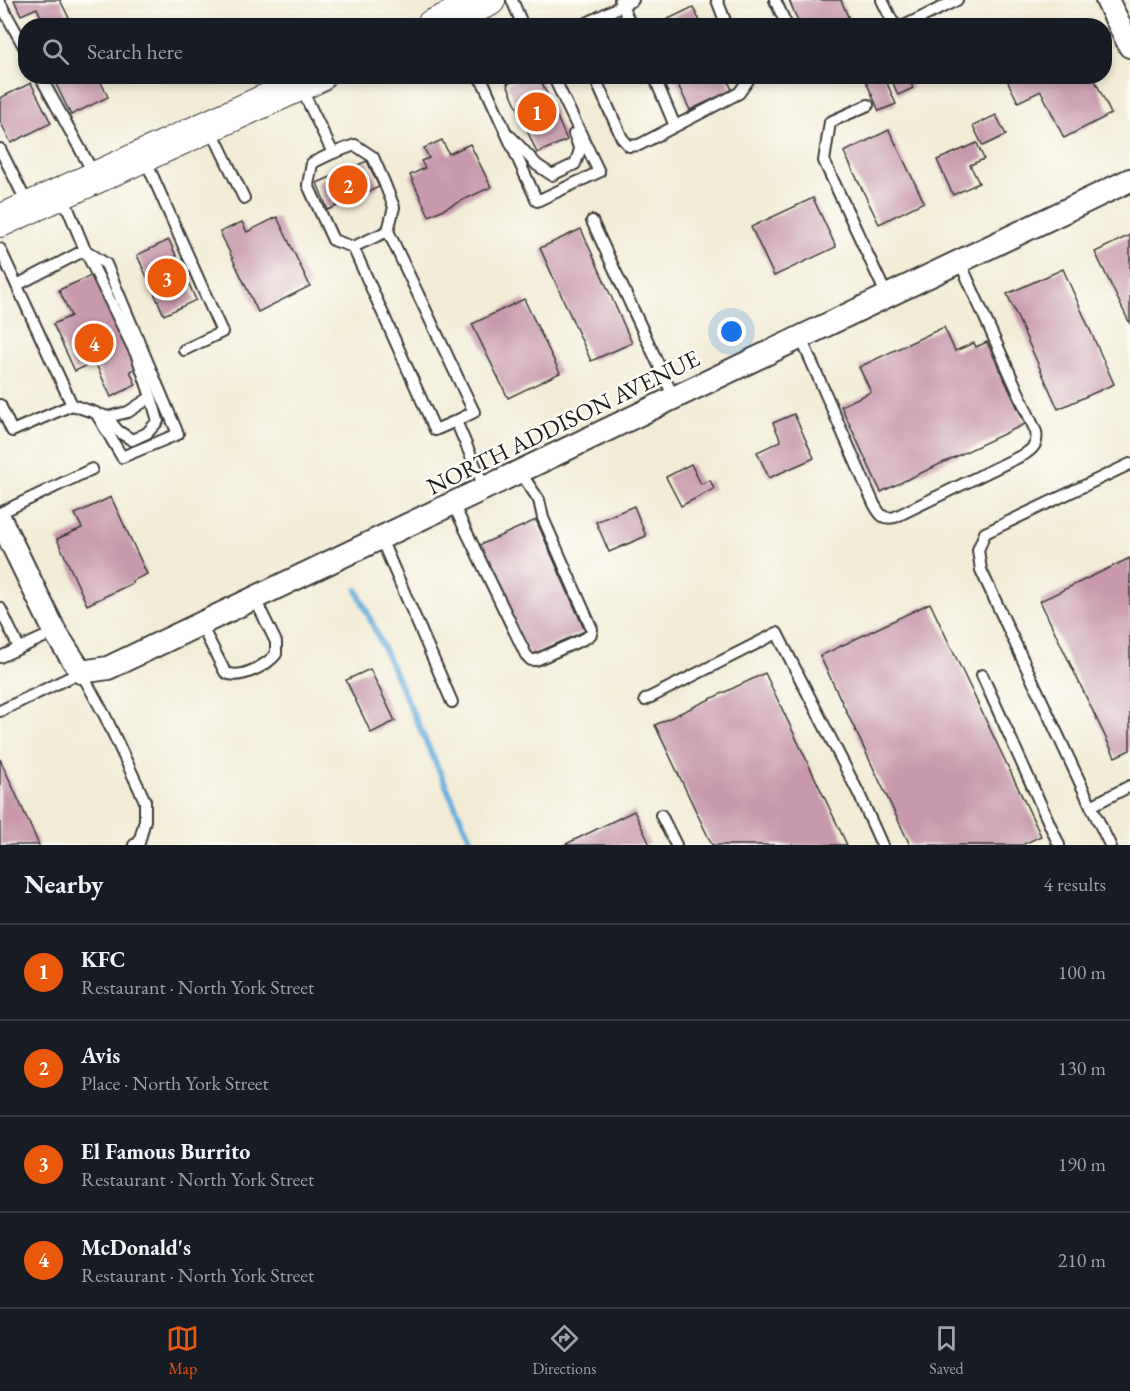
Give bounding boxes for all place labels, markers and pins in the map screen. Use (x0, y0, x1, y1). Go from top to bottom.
pin: 1 (518, 90, 556, 134)
pin: 2 (328, 162, 368, 207)
pin: 3 (148, 256, 186, 300)
pin: 4 (74, 320, 113, 366)

